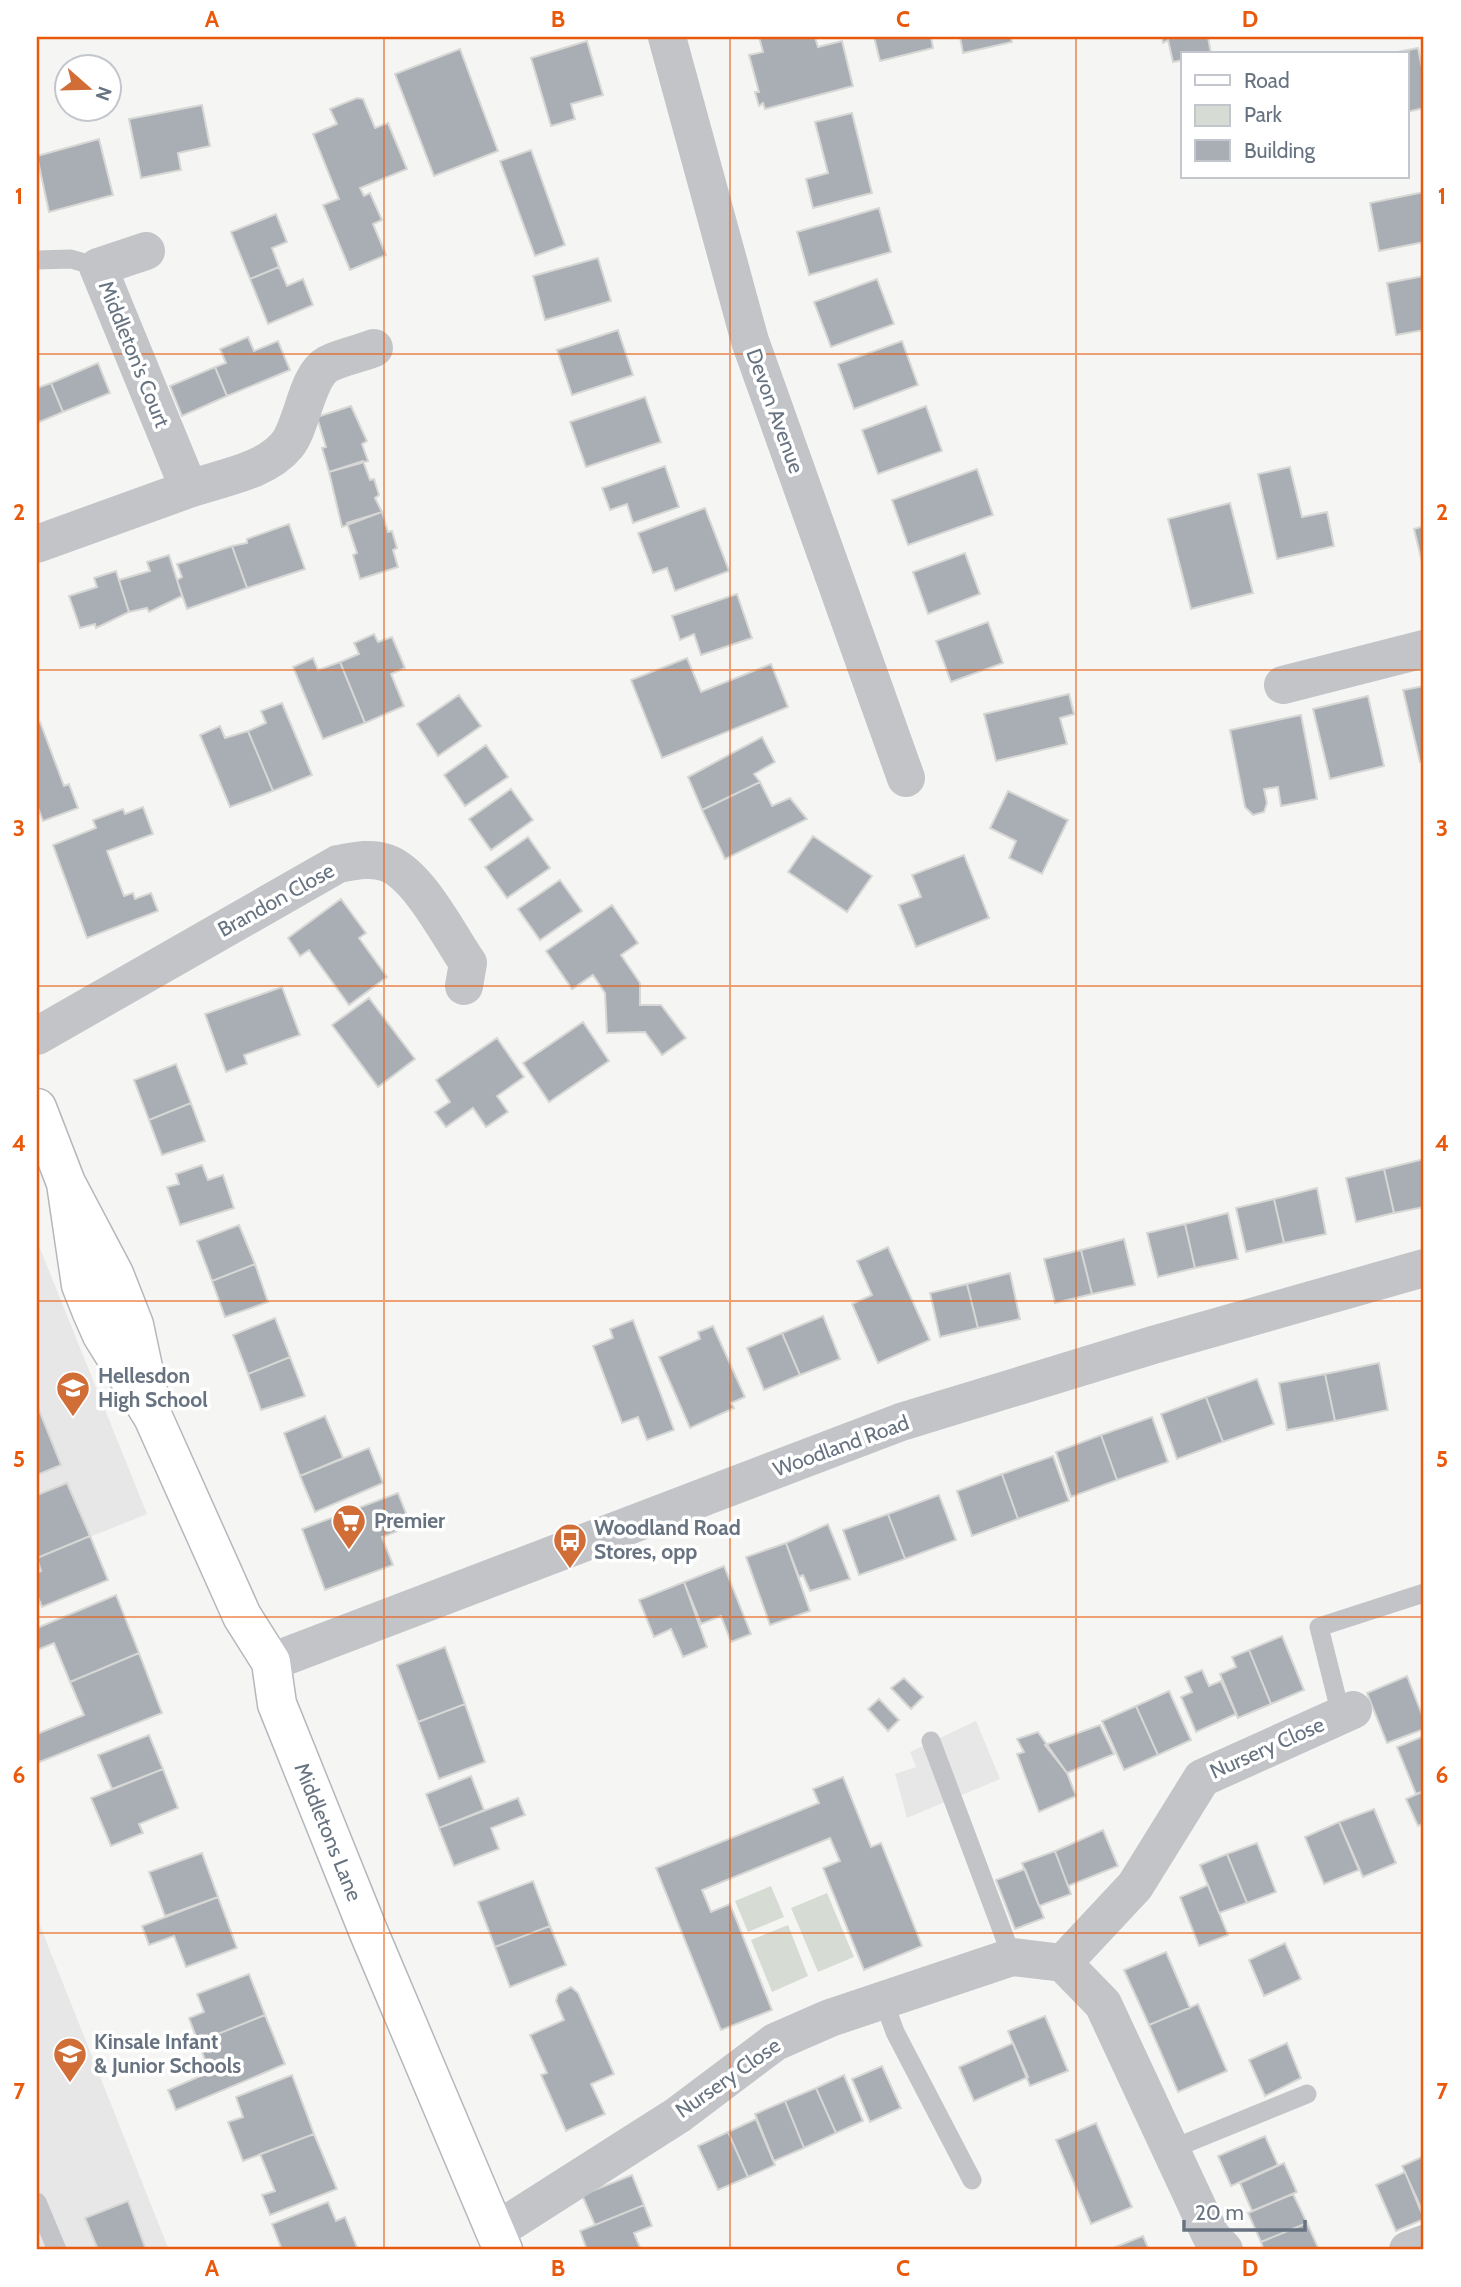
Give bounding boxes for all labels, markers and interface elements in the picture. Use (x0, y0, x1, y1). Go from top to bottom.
text: A (205, 5, 220, 33)
text: B (551, 5, 565, 33)
text: C (896, 5, 910, 33)
text: D (1242, 5, 1258, 33)
north arrow (52, 52, 122, 122)
legend (1181, 52, 1408, 178)
text: Road (1244, 68, 1290, 93)
text: N (90, 83, 117, 104)
text: Park (1244, 102, 1282, 127)
text: Building (1244, 138, 1316, 163)
text: 1 (15, 182, 23, 210)
text: 1 (1438, 182, 1446, 210)
street label: Middleton's Court (94, 277, 175, 431)
street label: Devon Avenue (741, 345, 810, 477)
text: 2 (13, 498, 25, 526)
text: 2 (1436, 498, 1448, 526)
text: 3 (13, 814, 25, 842)
text: 3 (1436, 814, 1448, 842)
street label: Brandon Close (213, 857, 339, 942)
text: 4 (12, 1129, 26, 1157)
text: 4 (1435, 1129, 1449, 1157)
place label: Hellesdon High School (98, 1363, 208, 1412)
school or university icon: Hellesdon High School (54, 1369, 92, 1418)
street label: Woodland Road (770, 1409, 912, 1482)
text: 5 (13, 1445, 25, 1473)
text: 5 (1436, 1445, 1448, 1473)
supermarket icon: Premier (330, 1502, 368, 1551)
place label: Premier (374, 1508, 445, 1533)
place label: Woodland Road Stores, opp (594, 1515, 741, 1564)
bus stop icon: Woodland Road Stores, opp (551, 1521, 589, 1570)
street label: Nursery Close (1206, 1711, 1328, 1784)
street label: Middletons Lane (289, 1759, 368, 1905)
text: 6 (13, 1761, 25, 1789)
text: 6 (1436, 1761, 1448, 1789)
place label: Kinsale Infant & Junior Schools (94, 2029, 241, 2078)
street label: Nursery Close (670, 2032, 785, 2123)
school or university icon: Kinsale Infant & Junior Schools (51, 2035, 89, 2084)
text: 7 (13, 2077, 25, 2105)
text: 7 (1436, 2077, 1448, 2105)
scale bar (1184, 2189, 1305, 2233)
text: 20 m (1195, 2200, 1244, 2225)
text: A (205, 2254, 220, 2282)
text: B (551, 2254, 565, 2282)
text: C (896, 2254, 910, 2282)
text: D (1242, 2254, 1258, 2282)

